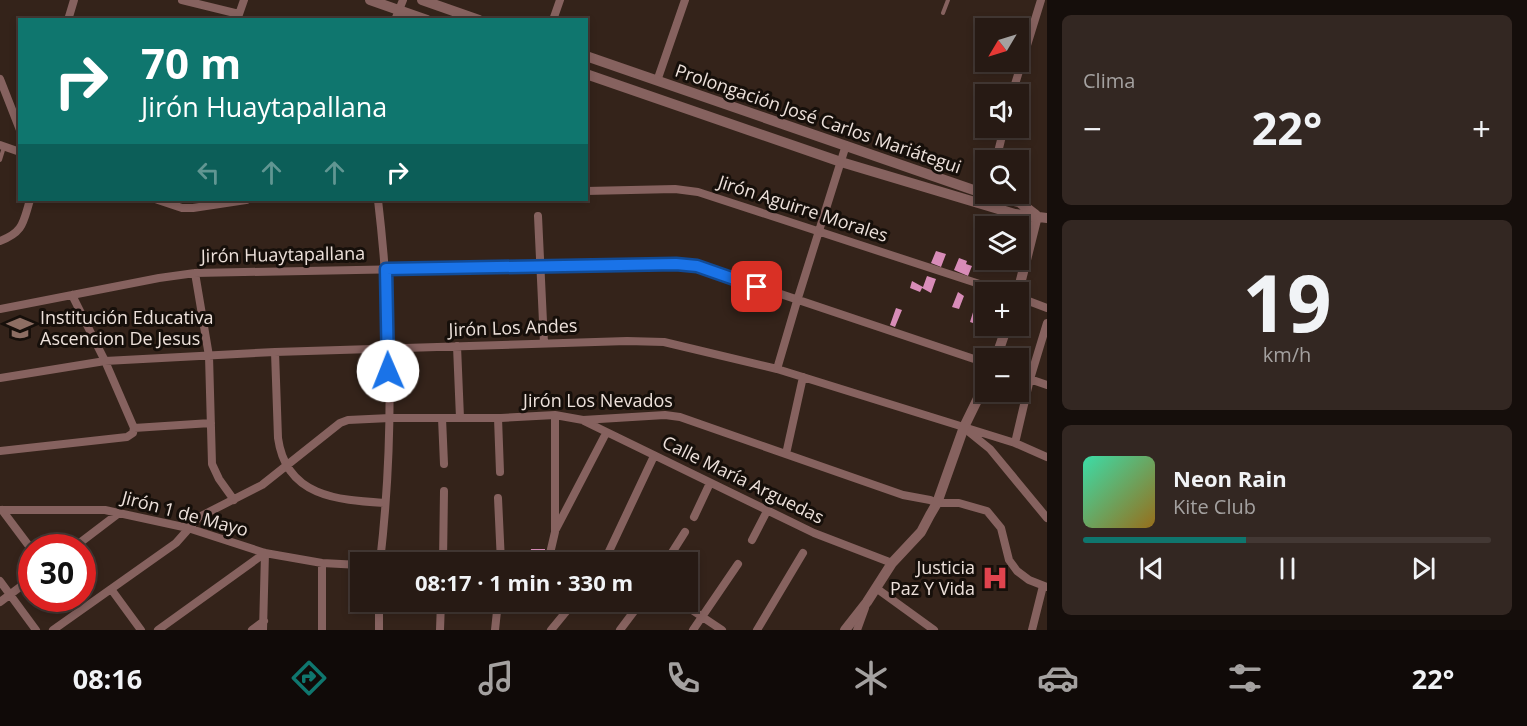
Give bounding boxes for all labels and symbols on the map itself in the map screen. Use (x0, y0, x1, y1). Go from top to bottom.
north arrow (975, 18, 1029, 72)
street label: Prolongación José Carlos Mariátegui (672, 58, 965, 178)
street label: Jirón Aguirre Morales (713, 169, 891, 247)
street label: Jirón Huaytapallana (199, 241, 365, 267)
pin (731, 261, 782, 312)
place label: Institución Educativa Ascencion De Jesus (40, 305, 213, 350)
school or university icon: Institución Educativa Ascencion De Jesus (5, 313, 35, 343)
street label: Jirón Los Andes (446, 313, 578, 341)
position arrow (356, 339, 420, 403)
street label: Jirón Los Nevados (521, 388, 673, 412)
street label: Calle María Arguedas (659, 429, 828, 529)
street label: Jirón 1 de Mayo (117, 484, 251, 541)
speed limit sign: 30 (18, 534, 96, 612)
place label: Justicia Paz Y Vida (890, 555, 975, 600)
hospital icon: Justicia Paz Y Vida (980, 563, 1010, 593)

